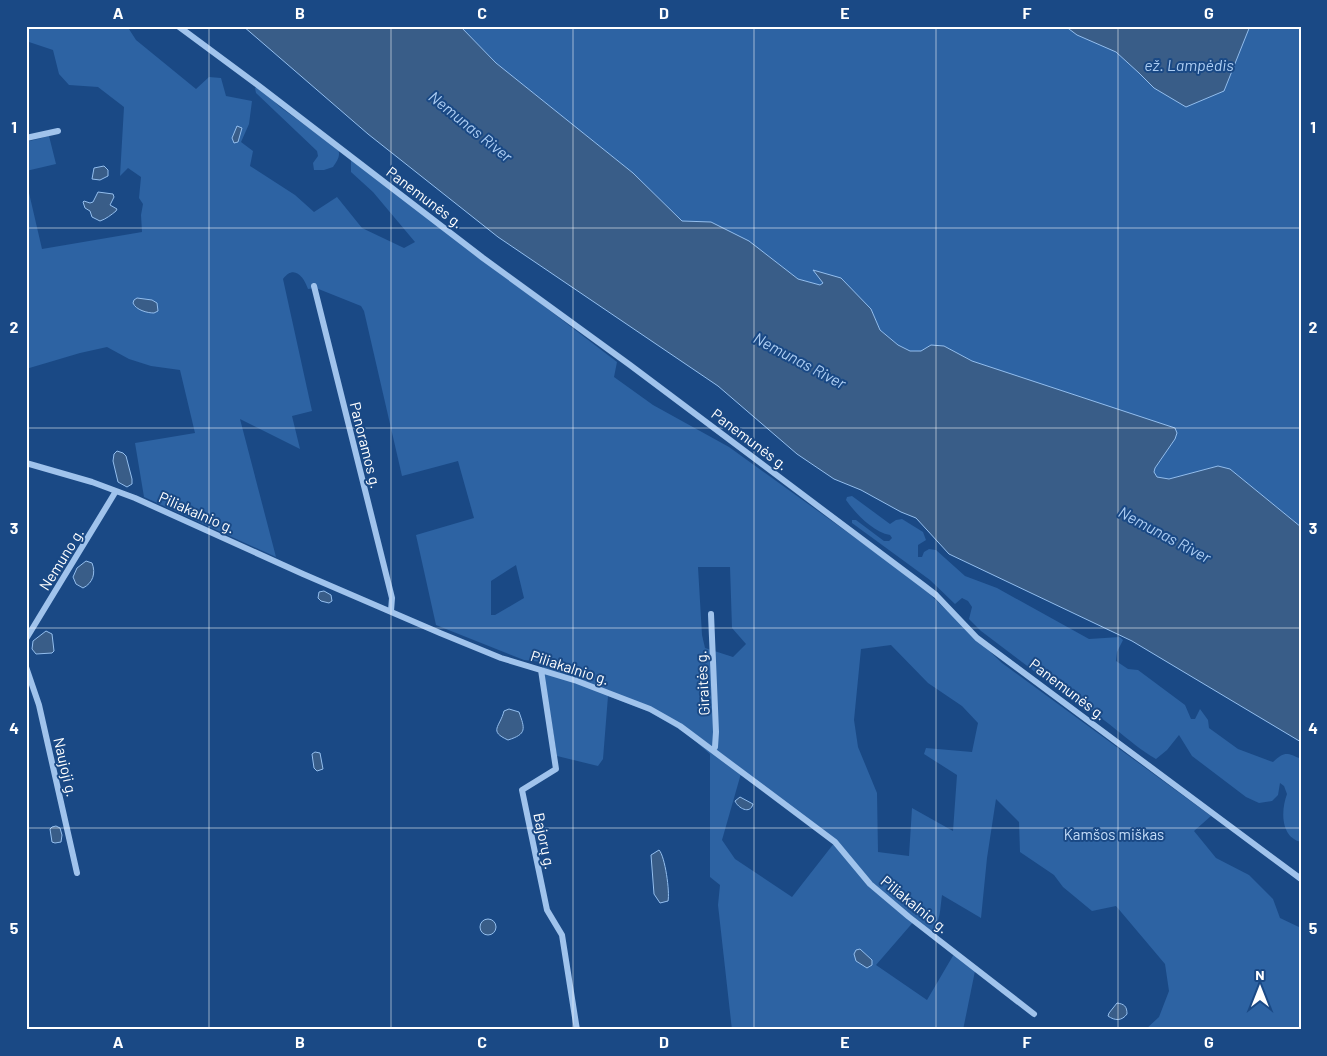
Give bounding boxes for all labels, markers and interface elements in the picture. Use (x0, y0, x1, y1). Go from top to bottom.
text: A (113, 3, 124, 22)
text: B (295, 3, 305, 22)
text: C (477, 3, 487, 22)
text: D (659, 3, 669, 22)
text: E (840, 3, 850, 22)
text: F (1023, 3, 1032, 22)
text: G (1204, 3, 1214, 22)
water label: ež. Lampėdis (1144, 55, 1234, 74)
water label: Nemunas River (425, 87, 518, 166)
text: 1 (11, 117, 17, 136)
text: 1 (1310, 117, 1316, 136)
street label: Panemunės g. (383, 162, 467, 232)
text: 2 (10, 317, 19, 336)
text: 2 (1309, 317, 1318, 336)
water label: Nemunas River (751, 328, 851, 393)
street label: Panoramos g. (347, 400, 385, 490)
street label: Panemunės g. (708, 404, 792, 474)
street label: Piliakalnio g. (156, 487, 238, 537)
water label: Nemunas River (1116, 502, 1216, 567)
text: 3 (10, 518, 18, 537)
text: 3 (1309, 518, 1317, 537)
street label: Nemuno g. (35, 525, 87, 593)
street label: Piliakalnio g. (529, 646, 611, 688)
street label: Giraitės g. (691, 650, 713, 716)
street label: Panemunės g. (1026, 654, 1110, 724)
text: 4 (9, 718, 19, 737)
text: 4 (1308, 718, 1318, 737)
street label: Naujoji g. (50, 736, 82, 798)
street label: Bajorų g. (530, 811, 560, 871)
park label: Kamšos miškas (1064, 825, 1164, 843)
street label: Piliakalnio g. (878, 871, 952, 937)
text: 5 (10, 918, 19, 937)
text: 5 (1309, 918, 1318, 937)
north arrow (1234, 964, 1284, 1014)
text: N (1255, 966, 1265, 983)
text: A (113, 1032, 124, 1051)
text: B (295, 1032, 305, 1051)
text: C (477, 1032, 487, 1051)
text: D (659, 1032, 669, 1051)
text: E (840, 1032, 850, 1051)
text: F (1023, 1032, 1032, 1051)
text: G (1204, 1032, 1214, 1051)

